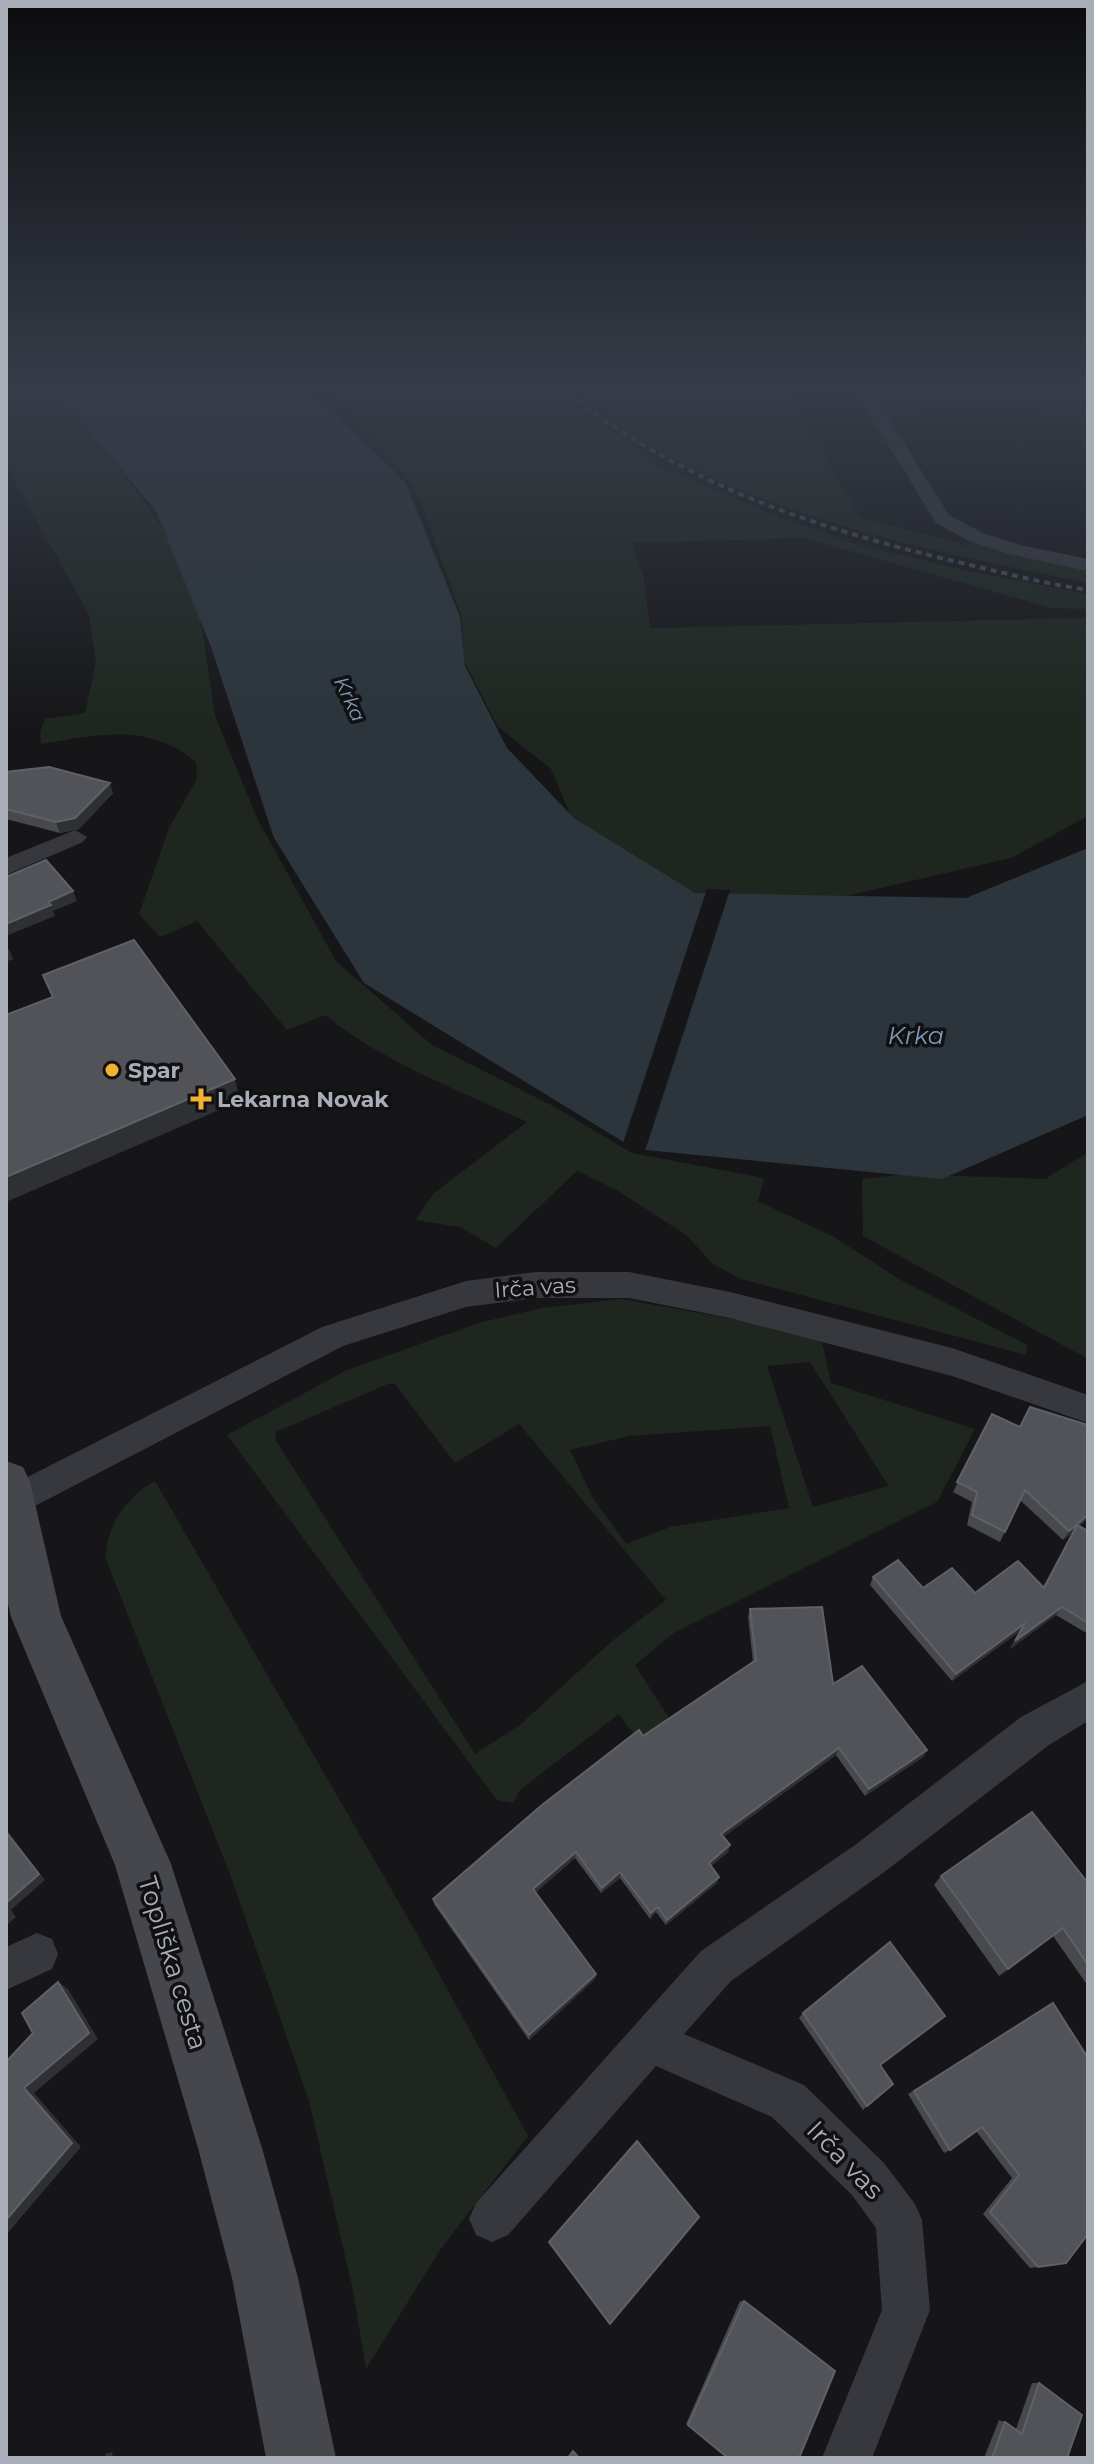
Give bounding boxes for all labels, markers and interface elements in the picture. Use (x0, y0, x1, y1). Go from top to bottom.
water label: Krka (329, 673, 371, 725)
water label: Krka (888, 1021, 944, 1050)
place label: Spar (128, 1057, 180, 1084)
marker: Spar (103, 1061, 121, 1079)
place label: Lekarna Novak (217, 1086, 389, 1113)
marker: Lekarna Novak (192, 1090, 210, 1108)
street label: Irča vas (493, 1271, 577, 1304)
street label: Topliška cesta (131, 1872, 215, 2054)
street label: Irča vas (800, 2114, 890, 2206)

